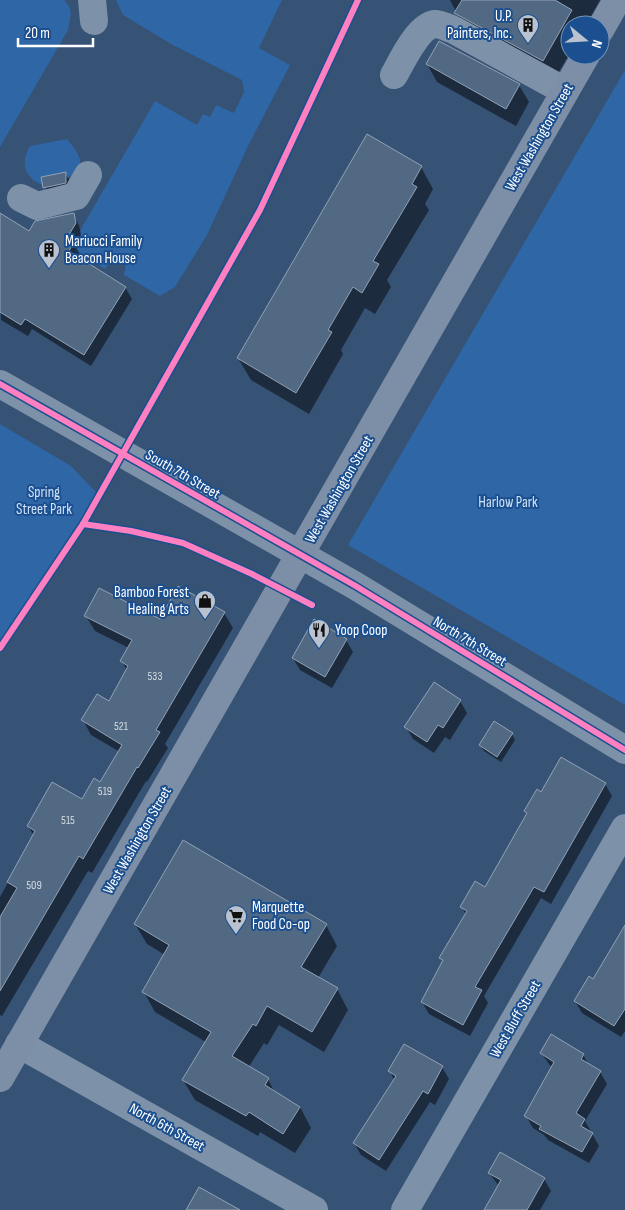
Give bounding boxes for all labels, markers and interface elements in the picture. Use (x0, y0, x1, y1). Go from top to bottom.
place label: U.P. Painters, Inc. (447, 7, 512, 43)
building icon: U.P. Painters, Inc. (516, 13, 540, 44)
scale bar (18, 15, 92, 47)
north arrow (560, 15, 610, 65)
text: 20 m (25, 24, 50, 43)
text: N (588, 38, 606, 50)
street label: West Washington Street (501, 80, 578, 194)
place label: Mariucci Family Beacon House (65, 232, 143, 268)
building icon: Mariucci Family Beacon House (37, 238, 61, 269)
street label: West Washington Street (301, 432, 378, 546)
street label: South 7th Street (142, 445, 224, 504)
park label: Spring Street Park (16, 483, 72, 519)
park label: Harlow Park (478, 493, 538, 512)
place label: Bamboo Forest Healing Arts (114, 583, 189, 619)
shop icon: Bamboo Forest Healing Arts (193, 589, 217, 620)
street label: North 7th Street (429, 612, 511, 671)
restaurant icon: Yoop Coop (307, 618, 331, 649)
place label: Yoop Coop (335, 621, 387, 640)
house number: 533 (148, 669, 162, 684)
house number: 521 (114, 719, 129, 734)
street label: West Washington Street (99, 783, 176, 897)
house number: 519 (98, 784, 112, 799)
house number: 515 (61, 813, 75, 828)
house number: 509 (26, 878, 42, 893)
place label: Marquette Food Co-op (252, 898, 310, 934)
supermarket icon: Marquette Food Co-op (224, 904, 248, 935)
street label: West Bluff Street (486, 977, 545, 1061)
street label: North 6th Street (126, 1099, 208, 1156)

